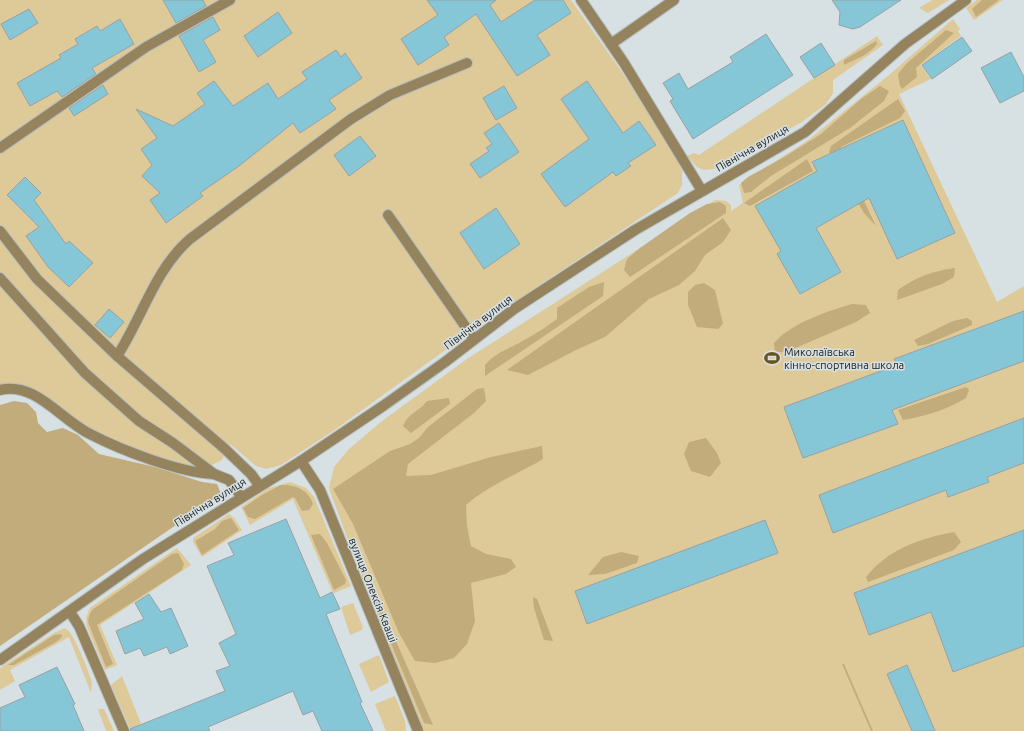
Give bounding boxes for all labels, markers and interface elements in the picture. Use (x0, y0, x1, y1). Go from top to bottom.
street label: Північна вулиця (713, 122, 791, 174)
street label: Північна вулиця (442, 292, 514, 352)
place label: Миколаївська кінно-спортивна школа (784, 346, 904, 371)
sports icon: Миколаївська кінно-спортивна школа (763, 349, 781, 367)
street label: Північна вулиця (172, 475, 248, 529)
street label: вулиця Олексія Кваші (347, 536, 399, 644)

